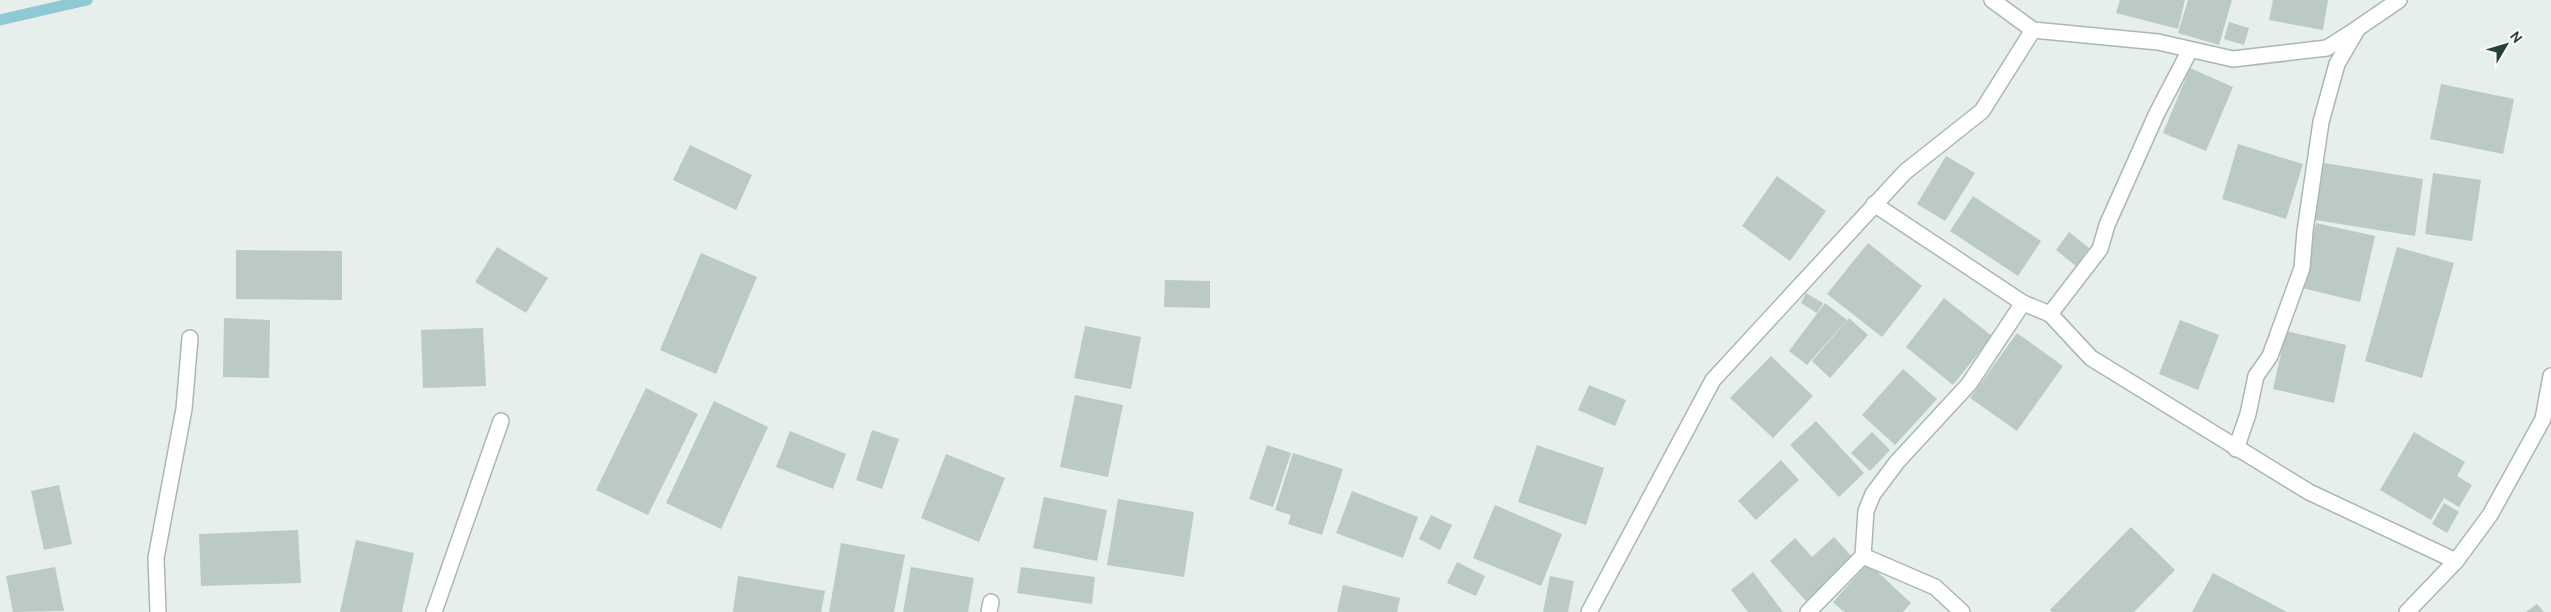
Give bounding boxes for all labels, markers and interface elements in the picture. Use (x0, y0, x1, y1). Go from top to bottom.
north arrow (2481, 20, 2531, 70)
text: N (2506, 28, 2526, 46)

